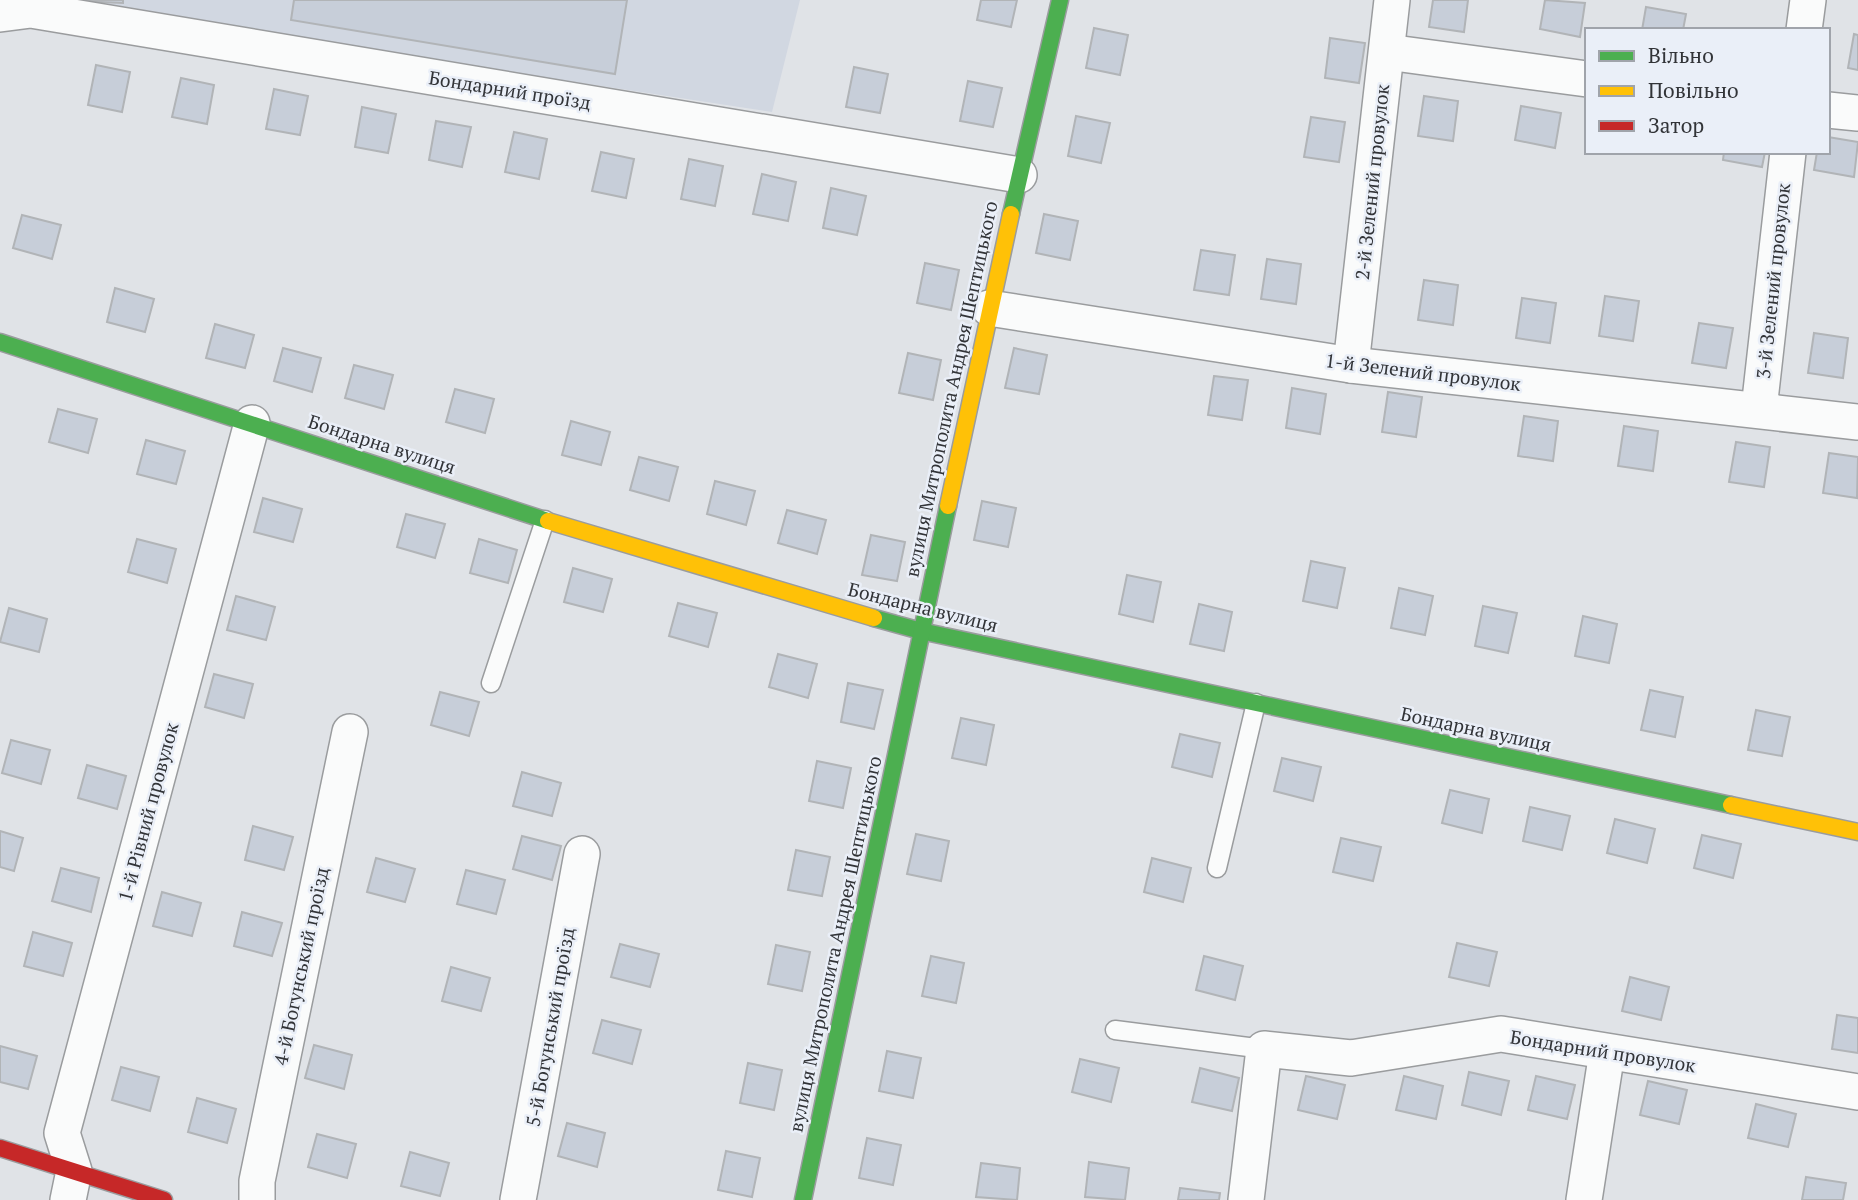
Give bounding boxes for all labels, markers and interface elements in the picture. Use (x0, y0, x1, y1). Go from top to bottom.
legend (1585, 28, 1830, 154)
text: Вільно (1648, 41, 1714, 69)
street label: Бондарний проїзд (427, 64, 593, 115)
text: Повільно (1648, 76, 1739, 104)
street label: 2-й Зелений провулок (1349, 82, 1394, 281)
text: Затор (1648, 111, 1704, 139)
street label: 3-й Зелений провулок (1750, 181, 1795, 380)
street label: вулиця Митрополита Андрея Шептицького (898, 199, 1003, 579)
street label: 1-й Зелений провулок (1324, 347, 1523, 396)
street label: Бондарна вулиця (305, 408, 459, 479)
street label: Бондарна вулиця (846, 576, 1001, 637)
street label: Бондарна вулиця (1398, 700, 1554, 757)
street label: 1-й Рівний провулок (112, 719, 184, 904)
street label: вулиця Митрополита Андрея Шептицького (782, 754, 887, 1134)
street label: 4-й Богунський проїзд (267, 864, 334, 1067)
street label: 5-й Богунський проїзд (520, 925, 579, 1128)
street label: Бондарний провулок (1509, 1023, 1698, 1078)

